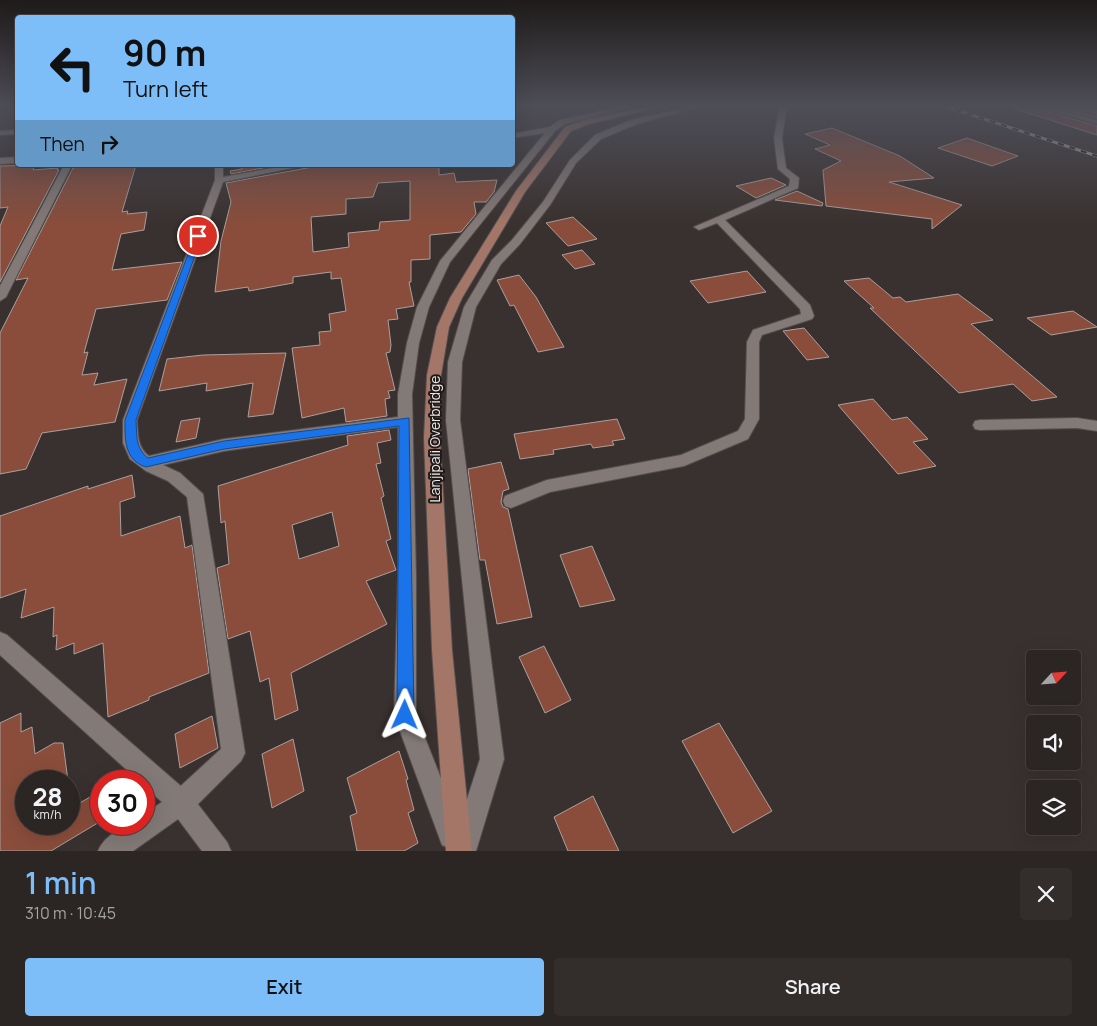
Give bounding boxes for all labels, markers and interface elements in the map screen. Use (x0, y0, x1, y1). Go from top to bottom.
text: 90 m (123, 29, 206, 77)
icon: left (40, 35, 105, 100)
text: Turn left (123, 74, 208, 104)
icon: right (95, 130, 123, 158)
text: Then (40, 131, 85, 157)
pin (177, 215, 219, 257)
icon: arrive (184, 222, 212, 250)
street label: Lanjipali Overbridge (425, 376, 444, 502)
north arrow (1026, 650, 1081, 705)
map controls (1026, 650, 1081, 835)
position arrow (378, 688, 430, 740)
button: sound (1026, 715, 1081, 770)
speed limit sign: 30 (90, 770, 155, 835)
text: 28 (32, 779, 63, 814)
button: layers (1026, 780, 1081, 835)
text: km/h (34, 806, 61, 823)
text: 1 min (25, 862, 97, 903)
button: close (1020, 868, 1072, 920)
text: 310 m · 10:45 (25, 902, 116, 924)
button: Exit (25, 958, 544, 1016)
button: Share (554, 958, 1072, 1016)

